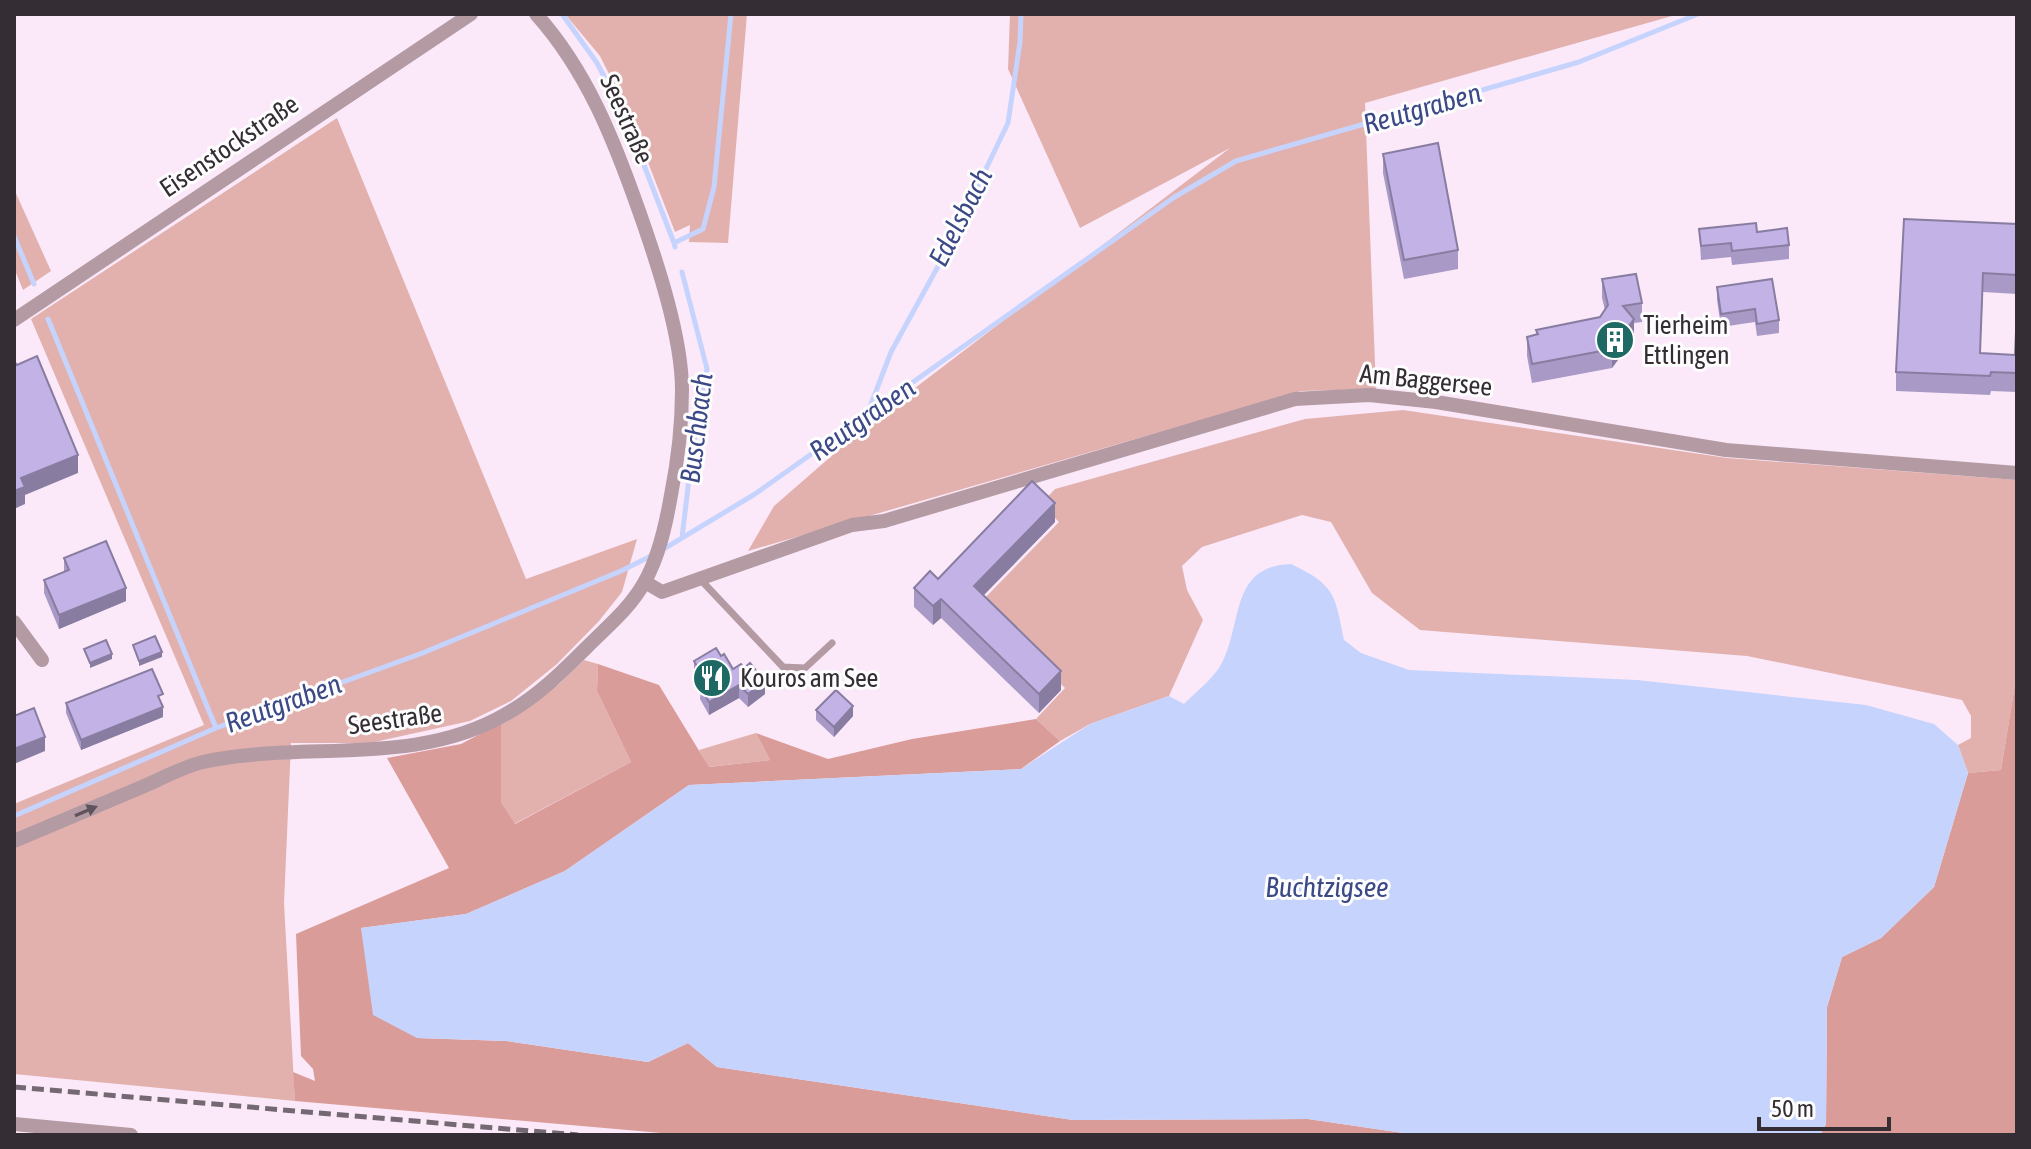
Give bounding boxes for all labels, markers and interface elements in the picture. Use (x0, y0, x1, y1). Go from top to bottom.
street label: Seestraße (594, 70, 660, 168)
water label: Reutgraben (1359, 76, 1485, 140)
street label: Eisenstockstraße (154, 89, 304, 203)
water label: Edelsbach (922, 162, 998, 271)
place label: Tierheim Ettlingen (1643, 310, 1730, 370)
building icon: Tierheim Ettlingen (1594, 319, 1636, 361)
street label: Am Baggersee (1358, 358, 1494, 402)
water label: Buschbach (673, 371, 719, 485)
water label: Reutgraben (803, 371, 921, 467)
restaurant icon: Kouros am See (691, 657, 733, 699)
place label: Kouros am See (740, 663, 878, 693)
water label: Reutgraben (221, 667, 346, 739)
street label: Seestraße (346, 698, 444, 740)
one-way arrow (74, 804, 98, 817)
water label: Buchtzigsee (1265, 871, 1389, 903)
scale bar (1759, 1081, 1889, 1131)
text: 50 m (1771, 1095, 1814, 1122)

